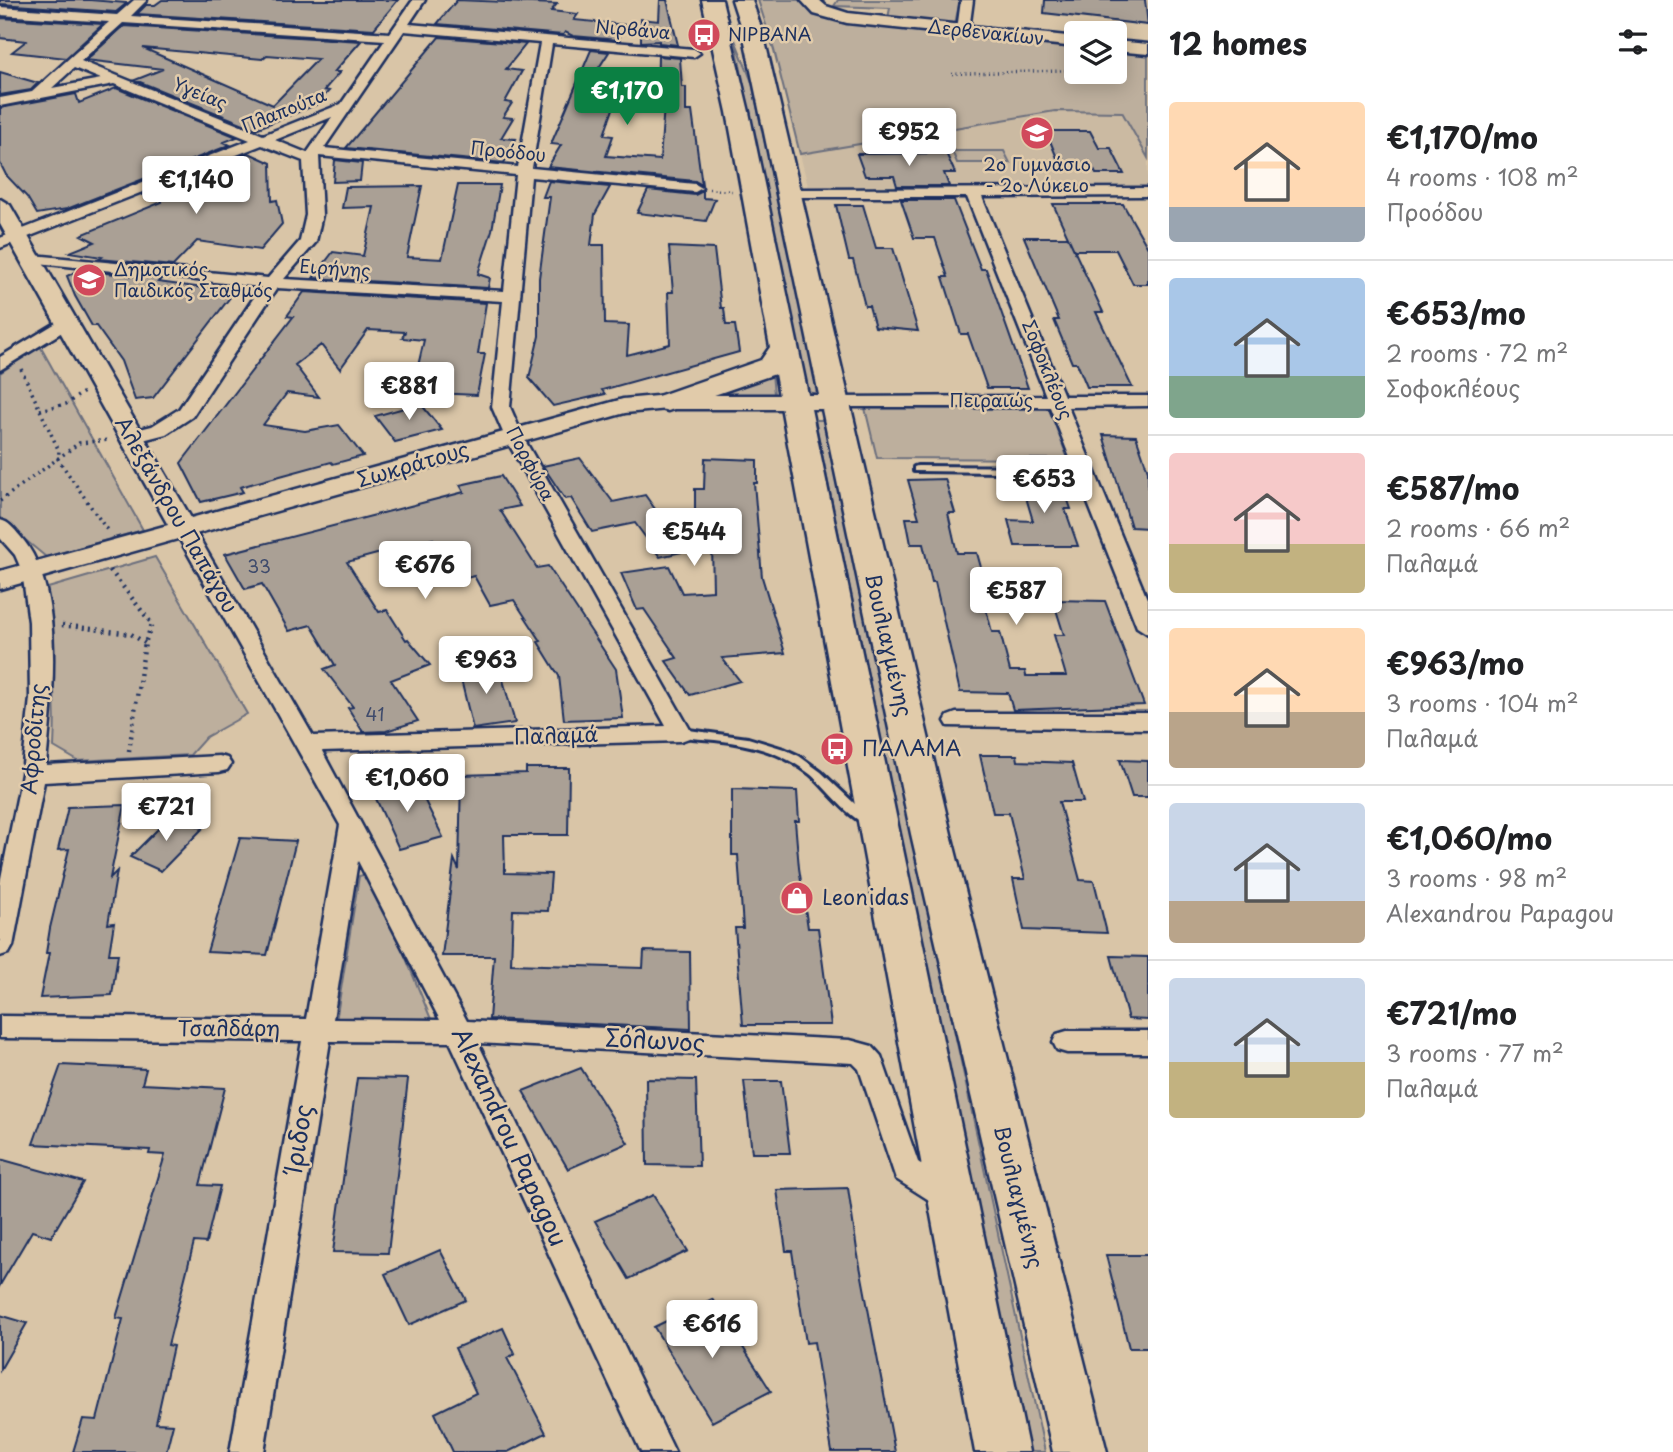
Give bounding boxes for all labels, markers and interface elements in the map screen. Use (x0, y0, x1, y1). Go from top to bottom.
street label: Νιρβάνα (595, 12, 672, 45)
street label: Δερβενακίων (927, 12, 1046, 51)
bus stop icon: ΝΙΡΒΑΝΑ (685, 16, 723, 54)
place label: ΝΙΡΒΑΝΑ (728, 20, 812, 47)
text: 12 homes (1169, 20, 1307, 65)
map controls (1064, 21, 1127, 84)
button: layers (1064, 21, 1127, 84)
icon: filters (1614, 23, 1652, 61)
pin: €1,170 (570, 68, 684, 127)
street label: Υγείας (169, 70, 232, 116)
text: €1,170 (590, 72, 664, 107)
street label: Πλαπούτα (237, 80, 330, 139)
pin: €952 (868, 108, 950, 168)
text: €952 (878, 113, 940, 148)
school or university icon: 2ο Γυμνάσιο - 2ο Λύκειο (1018, 114, 1056, 152)
text: €1,170/mo (1386, 114, 1538, 159)
icon: home (1225, 130, 1309, 214)
street label: Προόδου (469, 133, 547, 168)
place label: 2ο Γυμνάσιο - 2ο Λύκειο (983, 150, 1091, 198)
pin: €1,140 (139, 156, 253, 216)
text: 4 rooms · 108 m² (1386, 159, 1579, 194)
text: €1,140 (158, 161, 234, 196)
text: Προόδου (1386, 194, 1483, 229)
street label: Ειρήνης (299, 252, 372, 283)
place label: Δημοτικός Παιδικός Σταθμός (114, 255, 273, 303)
school or university icon: Δημοτικός Παιδικός Σταθμός (70, 261, 108, 299)
text: €653/mo (1386, 290, 1526, 335)
icon: home (1225, 306, 1309, 390)
street label: Σοφοκλέους (1016, 316, 1081, 423)
text: 2 rooms · 72 m² (1386, 335, 1568, 370)
pin: €881 (368, 362, 450, 422)
text: €881 (380, 367, 438, 402)
text: Σοφοκλέους (1386, 370, 1520, 405)
street label: Πειραιώς (949, 386, 1033, 413)
street label: Αλεξάνδρου Παπάγου (108, 410, 247, 618)
street label: Πορφύρα (500, 421, 562, 505)
street label: Σωκράτους (353, 432, 472, 494)
pin: €653 (1003, 456, 1085, 515)
text: €653 (1012, 460, 1076, 495)
text: €587/mo (1386, 465, 1519, 510)
icon: home (1225, 481, 1309, 565)
pin: €544 (653, 508, 735, 568)
text: 2 rooms · 66 m² (1386, 510, 1570, 545)
text: €544 (662, 513, 726, 548)
pin: €676 (384, 542, 466, 601)
text: Παλαμά (1386, 545, 1478, 580)
text: €676 (395, 546, 455, 581)
house number: 33 (247, 552, 271, 579)
pin: €587 (975, 568, 1057, 627)
street label: Βουλιαγμένης (858, 569, 922, 720)
text: €587 (986, 572, 1046, 607)
pin: €963 (445, 636, 527, 696)
text: €963/mo (1386, 640, 1524, 685)
text: €963 (455, 641, 517, 676)
icon: home (1225, 656, 1309, 740)
street label: Αφροδίτης (11, 682, 53, 796)
text: 3 rooms · 104 m² (1386, 685, 1579, 720)
house number: 41 (366, 700, 384, 727)
street label: Παλαμά (513, 717, 599, 751)
text: Παλαμά (1386, 720, 1478, 755)
bus stop icon: ΠΑΛΑΜΑ (818, 730, 856, 768)
place label: ΠΑΛΑΜΑ (862, 731, 961, 763)
pin: €1,060 (350, 754, 464, 814)
text: €1,060 (365, 759, 449, 794)
pin: €721 (125, 784, 207, 843)
text: €721 (138, 788, 194, 823)
text: €1,060/mo (1386, 815, 1552, 860)
icon: home (1225, 831, 1309, 915)
text: 3 rooms · 98 m² (1386, 860, 1567, 895)
shop icon: Leonidas (778, 879, 816, 917)
place label: Leonidas (822, 880, 909, 912)
text: Alexandrou Papagou (1386, 895, 1614, 930)
text: €721/mo (1386, 990, 1517, 1035)
icon: home (1225, 1006, 1309, 1090)
street label: Τσαλδάρη (178, 1011, 280, 1043)
street label: Σόλωνος (604, 1018, 706, 1060)
street label: Alexandrou Papagou (444, 1021, 577, 1252)
text: 3 rooms · 77 m² (1386, 1035, 1564, 1070)
text: Παλαμά (1386, 1070, 1478, 1105)
street label: Ίριδος (273, 1102, 320, 1179)
street label: Βουλιαγμένης (987, 1121, 1053, 1272)
pin: €616 (671, 1300, 753, 1360)
text: €616 (682, 1305, 742, 1340)

